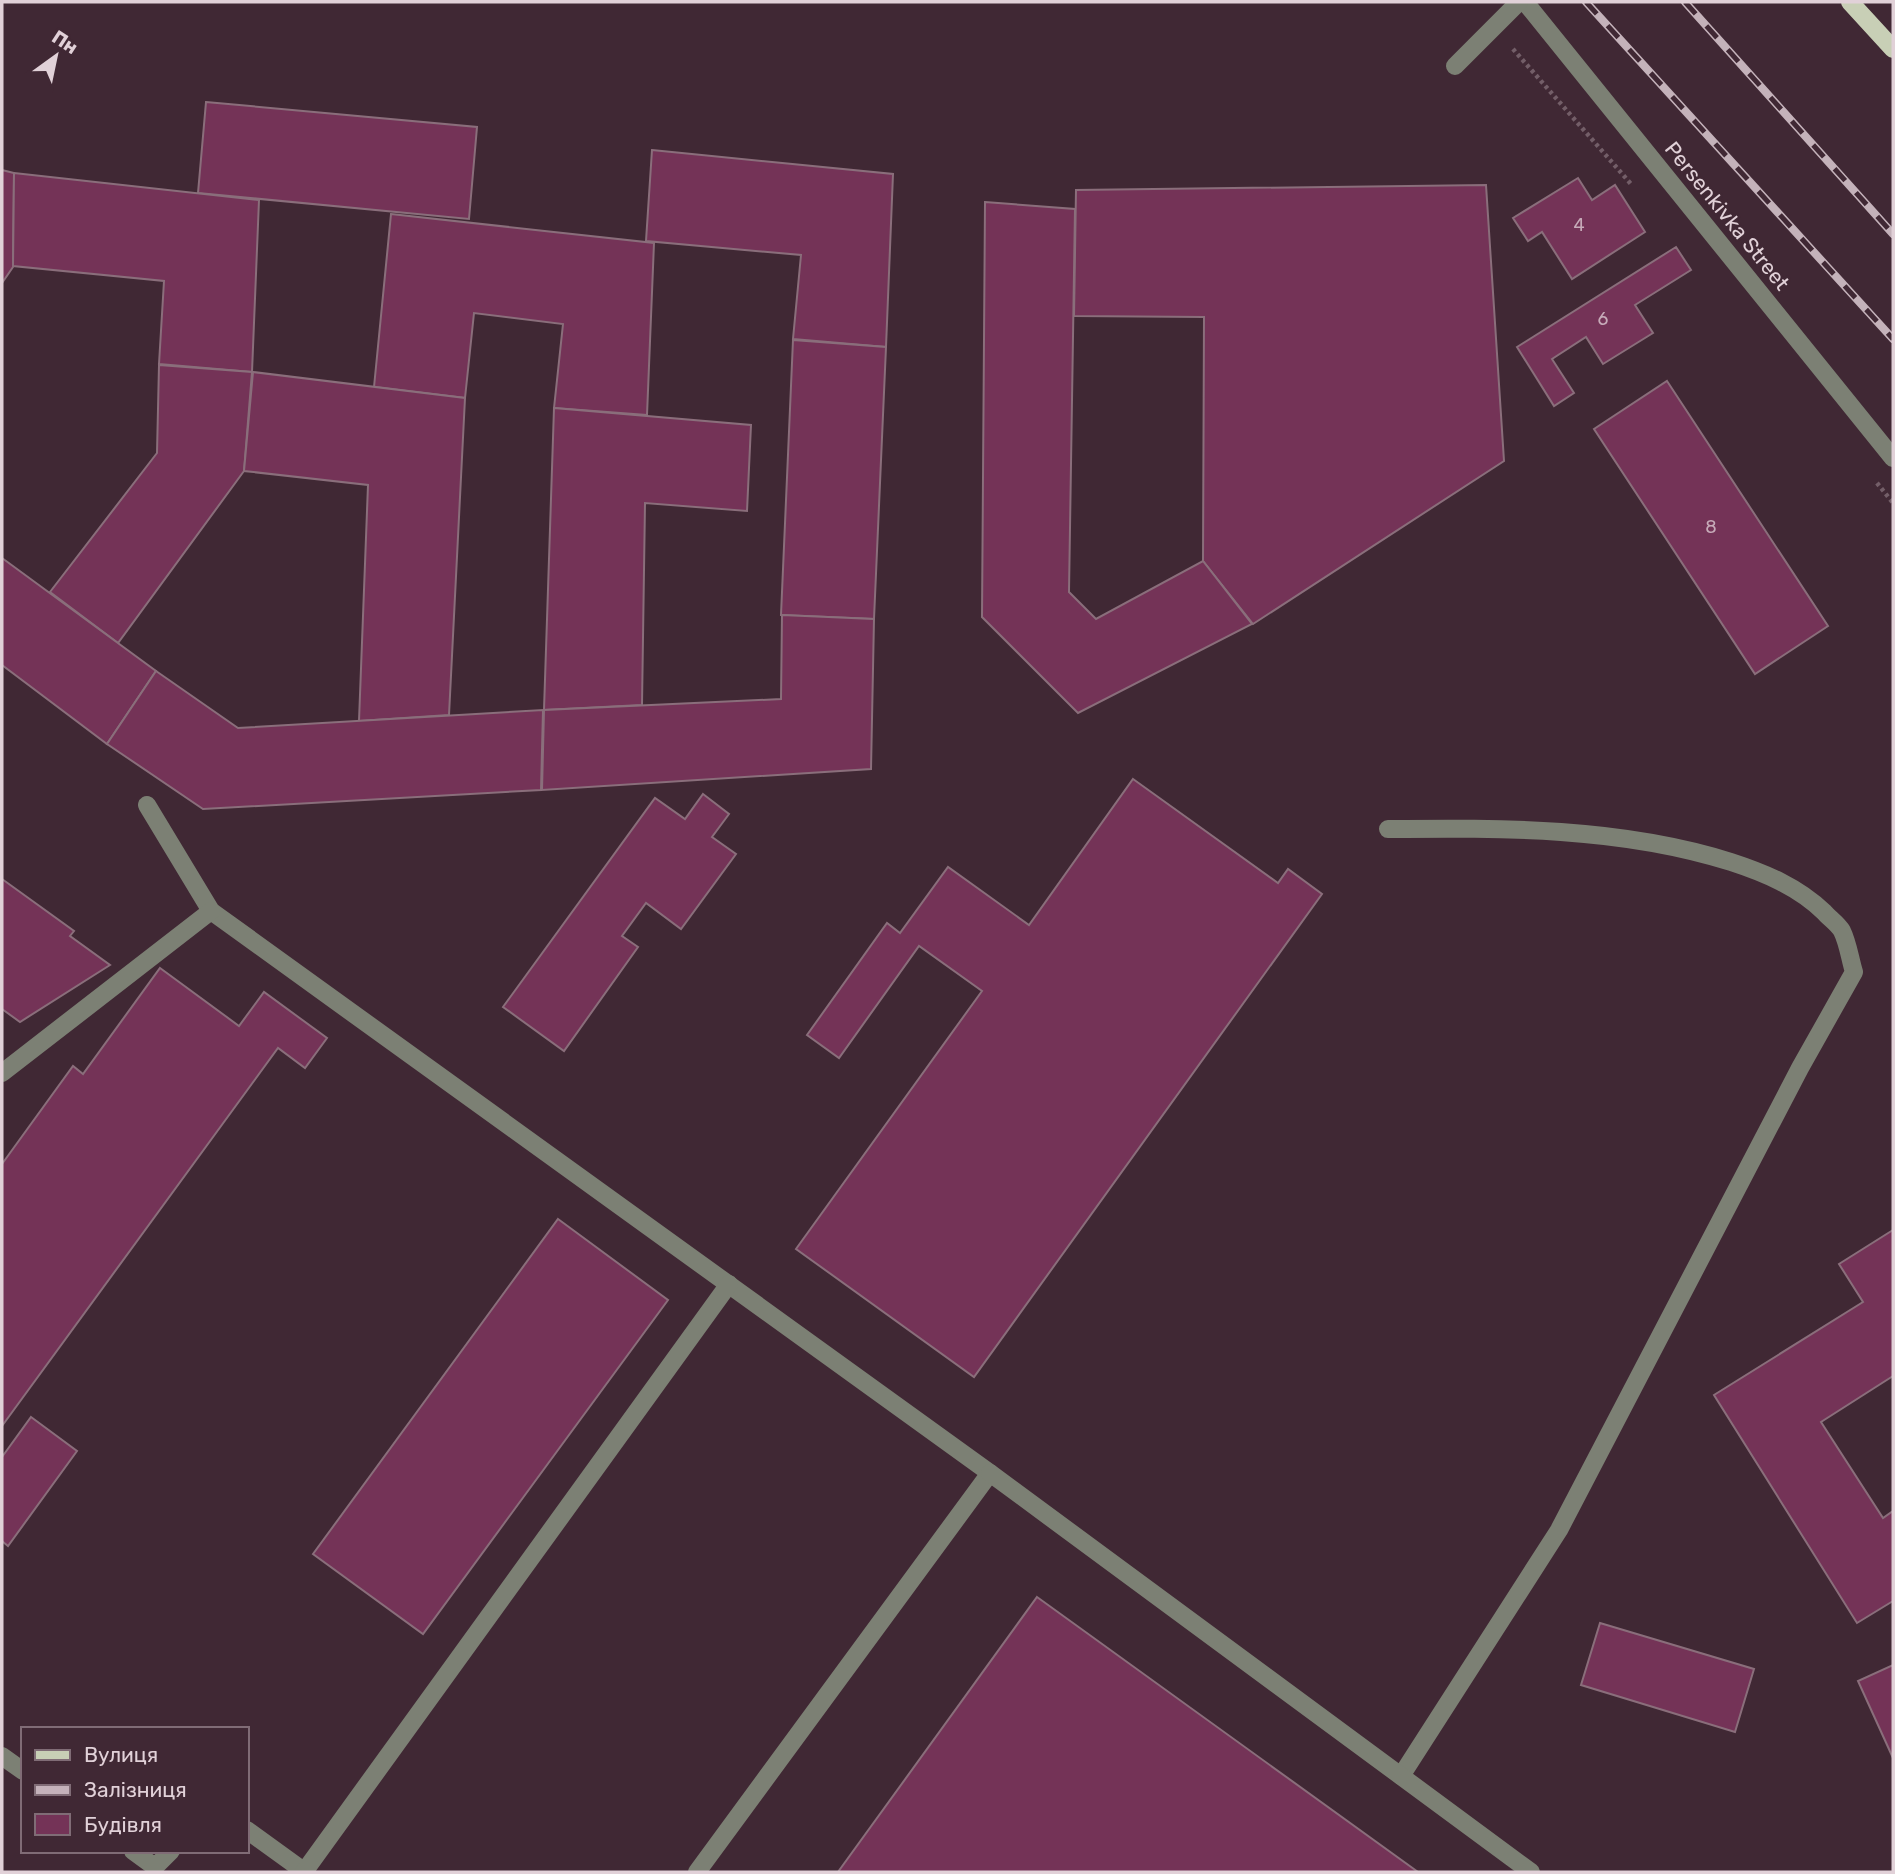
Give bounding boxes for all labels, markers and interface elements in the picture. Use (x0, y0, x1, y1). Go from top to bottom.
north arrow (21, 21, 91, 91)
text: Пн (48, 25, 82, 59)
street label: Persenkivka Street (1660, 136, 1795, 295)
house number: 4 (1573, 214, 1585, 236)
house number: 6 (1598, 308, 1609, 330)
house number: 8 (1705, 516, 1717, 538)
legend (21, 1727, 248, 1853)
text: Вулиця (84, 1742, 158, 1767)
text: Залізниця (84, 1777, 187, 1802)
text: Будівля (84, 1812, 162, 1837)

